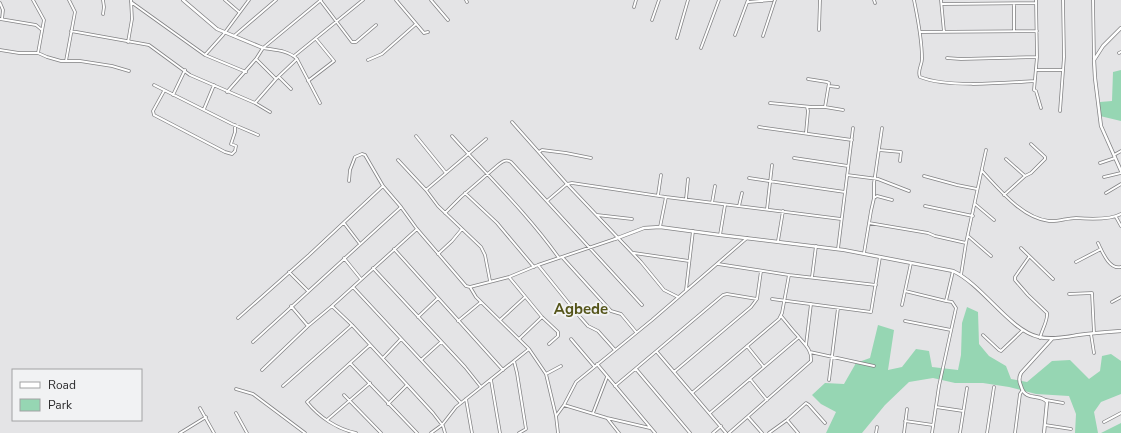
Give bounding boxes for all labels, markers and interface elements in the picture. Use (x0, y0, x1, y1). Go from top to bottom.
district label: Agbede (554, 299, 608, 319)
legend (12, 369, 142, 421)
text: Road (48, 377, 76, 393)
text: Park (48, 397, 73, 413)

